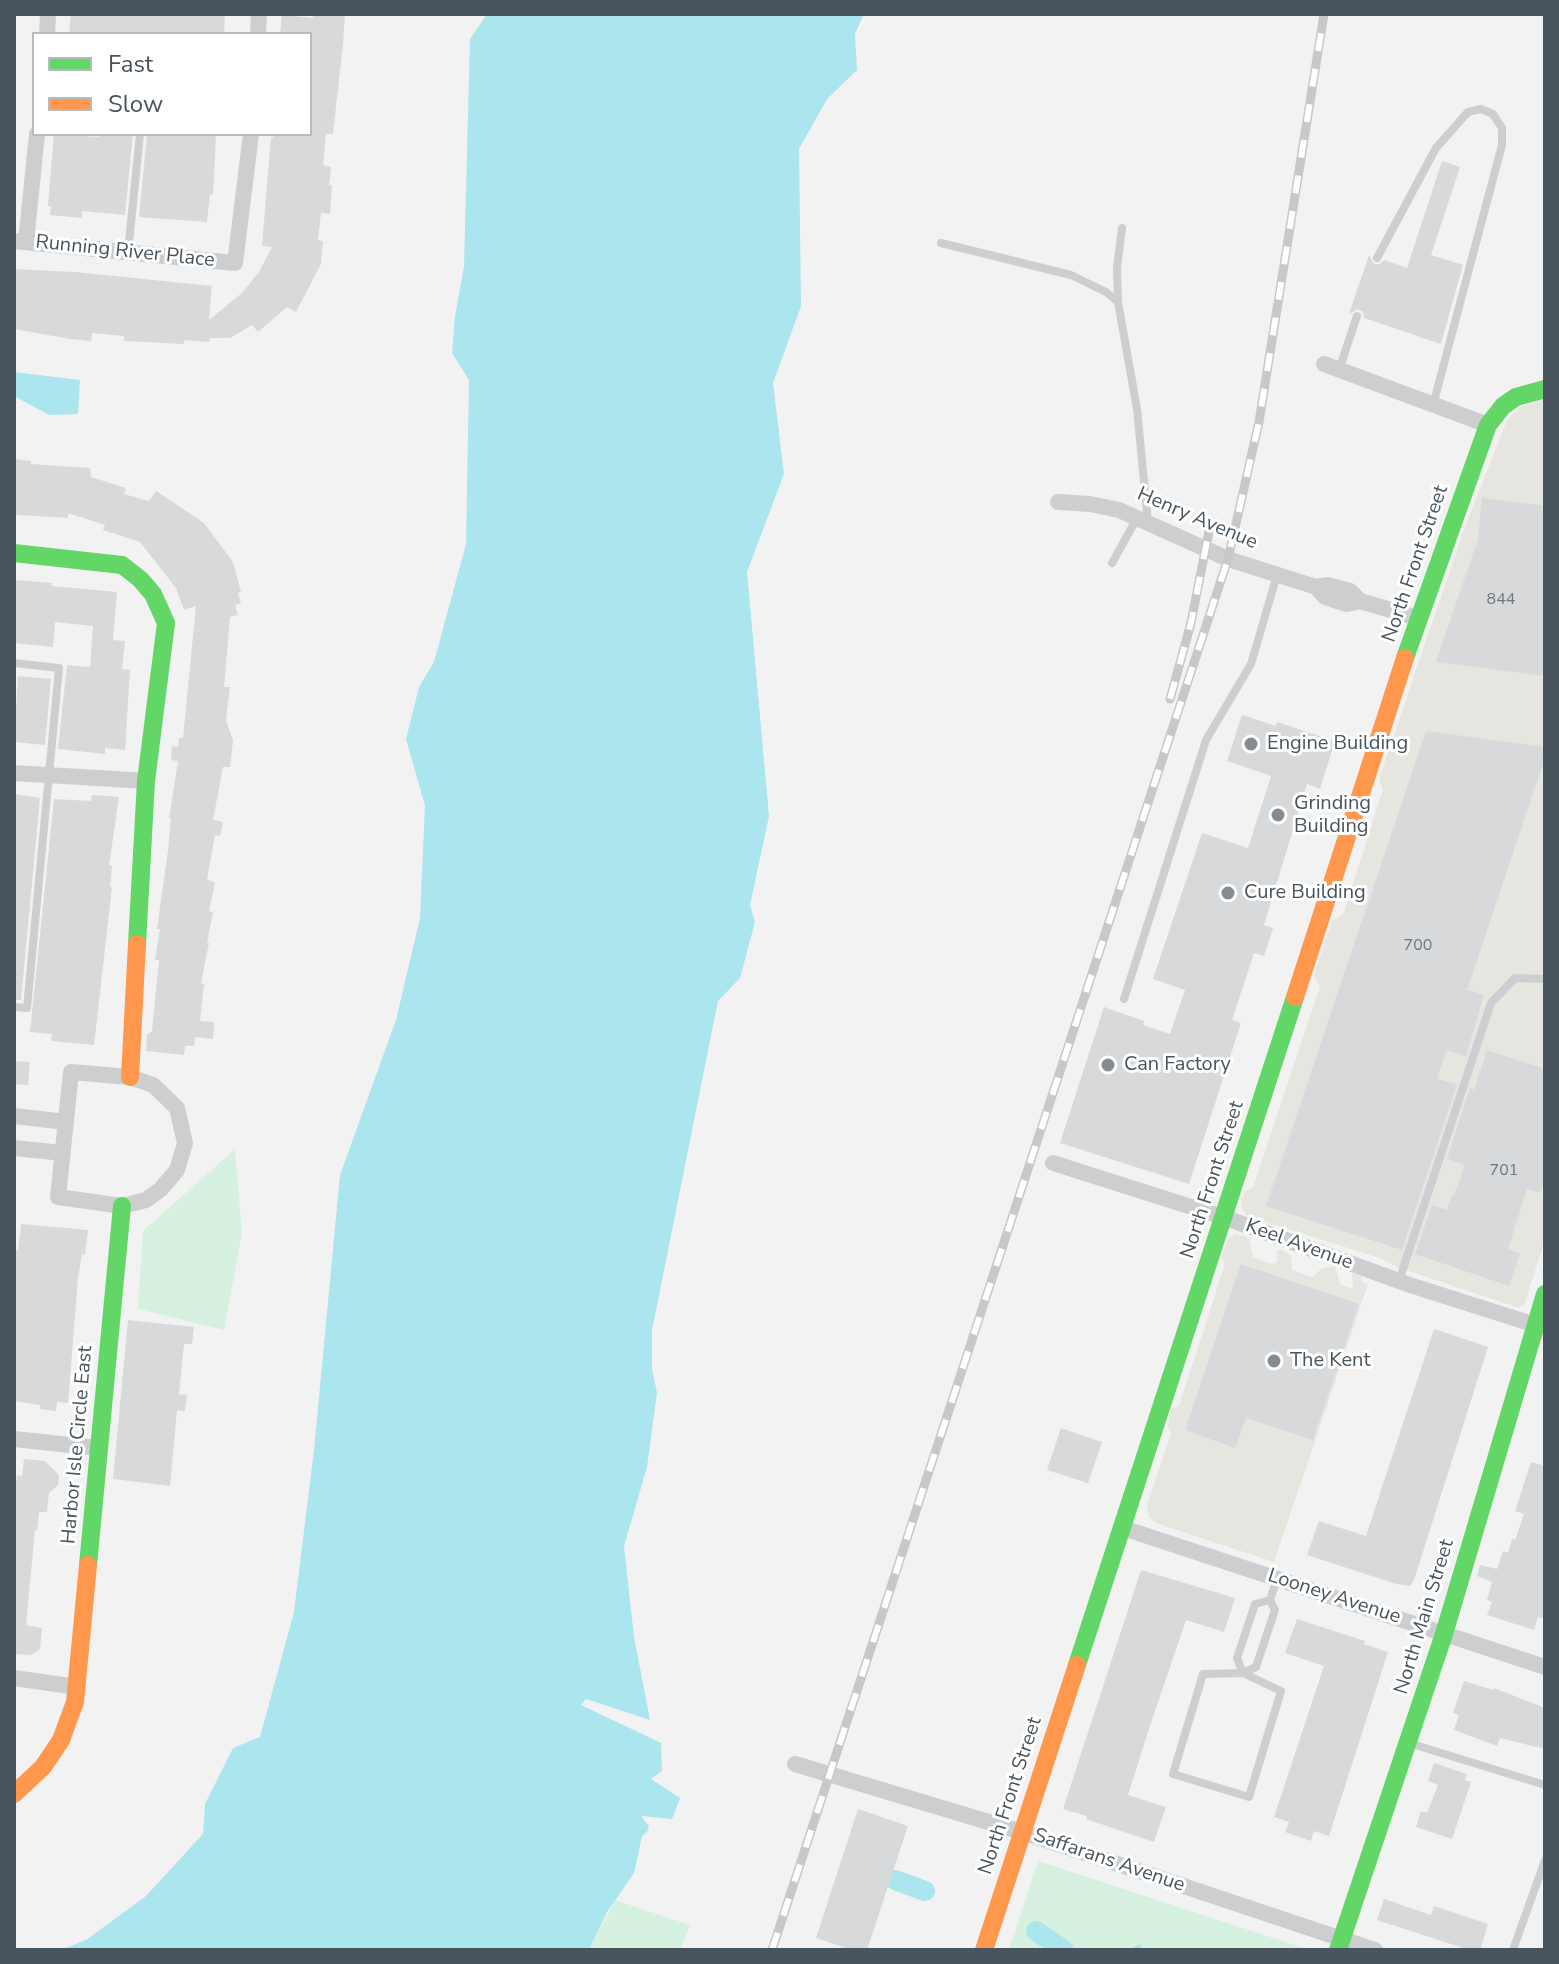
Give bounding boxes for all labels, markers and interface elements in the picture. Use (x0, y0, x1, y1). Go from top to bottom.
legend (32, 32, 312, 136)
text: Fast (108, 48, 153, 80)
text: Slow (108, 88, 163, 120)
street label: Running River Place (34, 231, 216, 273)
street label: Henry Avenue (1133, 483, 1261, 555)
street label: North Front Street (1378, 483, 1454, 645)
house number: 844 (1487, 590, 1515, 610)
place label: Engine Building (1267, 732, 1408, 756)
marker: Engine Building (1242, 735, 1260, 753)
place label: Grinding Building (1294, 792, 1371, 839)
marker: Grinding Building (1269, 806, 1287, 824)
place label: Cure Building (1244, 881, 1366, 905)
marker: Cure Building (1219, 884, 1237, 902)
house number: 700 (1404, 936, 1432, 956)
place label: Can Factory (1124, 1053, 1231, 1077)
marker: Can Factory (1099, 1056, 1117, 1074)
street label: North Front Street (1176, 1098, 1250, 1262)
house number: 701 (1490, 1161, 1518, 1181)
street label: Keel Avenue (1242, 1214, 1356, 1276)
street label: Harbor Isle Circle East (57, 1345, 99, 1545)
place label: The Kent (1290, 1349, 1370, 1373)
marker: The Kent (1265, 1352, 1283, 1370)
street label: North Main Street (1390, 1537, 1460, 1697)
street label: Looney Avenue (1264, 1564, 1404, 1630)
street label: North Front Street (974, 1714, 1048, 1878)
street label: Saffarans Avenue (1030, 1824, 1188, 1898)

